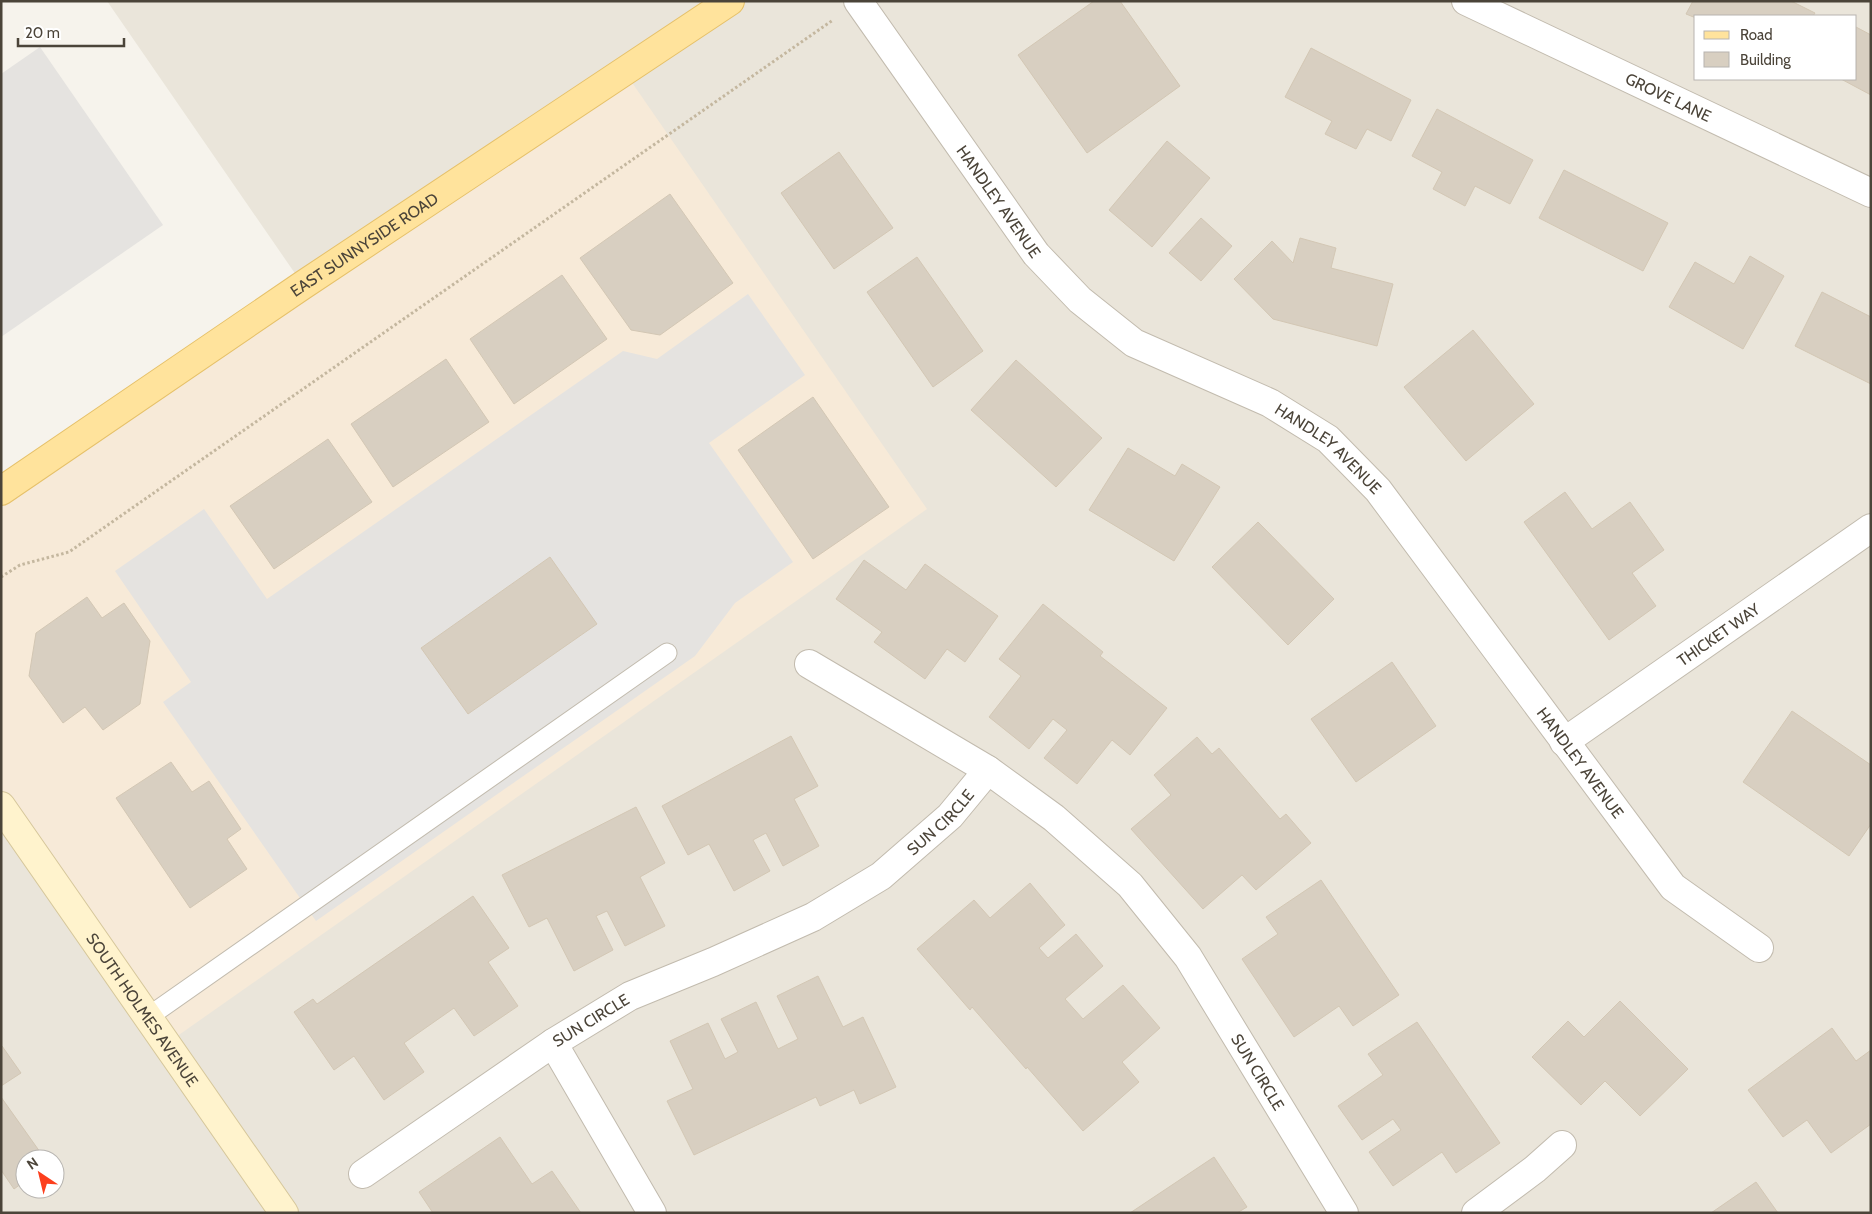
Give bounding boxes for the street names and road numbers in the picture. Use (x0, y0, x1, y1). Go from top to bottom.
street label: GROVE LANE (1622, 68, 1715, 125)
street label: HANDLEY AVENUE (953, 141, 1045, 261)
street label: EAST SUNNYSIDE ROAD (287, 188, 442, 300)
street label: HANDLEY AVENUE (1272, 399, 1386, 498)
street label: THICKET WAY (1673, 599, 1764, 670)
street label: HANDLEY AVENUE (1533, 704, 1628, 822)
street label: SUN CIRCLE (903, 785, 978, 859)
street label: SOUTH HOLMES AVENUE (83, 929, 203, 1090)
street label: SUN CIRCLE (549, 989, 633, 1051)
street label: SUN CIRCLE (1227, 1030, 1289, 1114)

